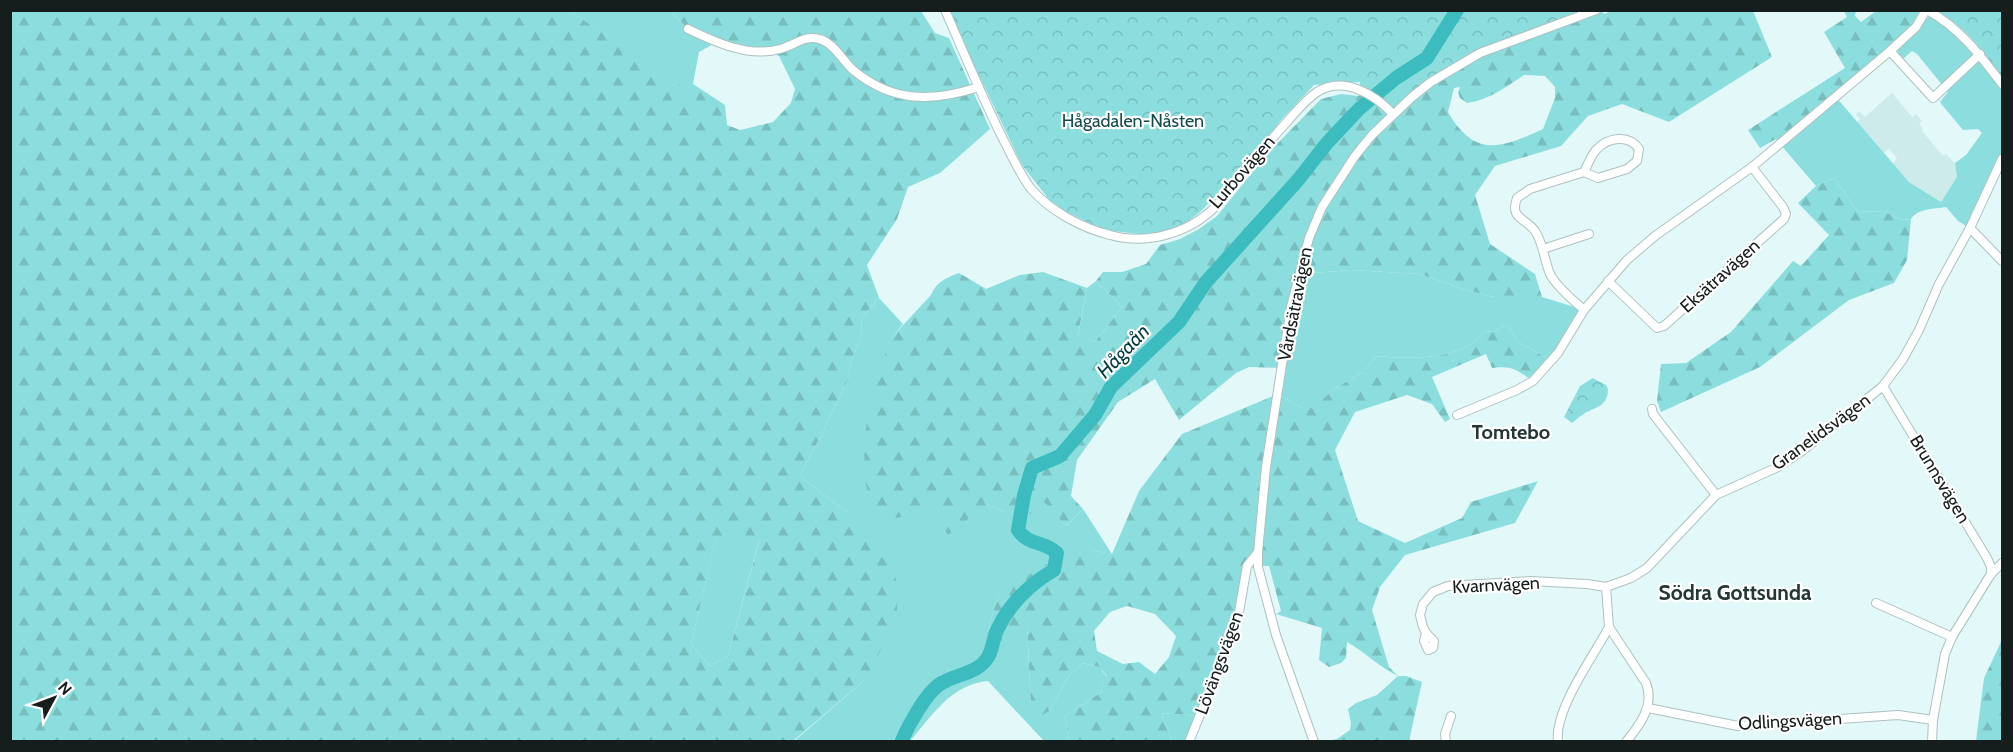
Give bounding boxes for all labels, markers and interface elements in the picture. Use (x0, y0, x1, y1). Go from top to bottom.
park label: Hågadalen-Nåsten (1062, 110, 1204, 132)
street label: Lurbovägen (1204, 131, 1280, 213)
street label: Eksätravägen (1676, 235, 1764, 317)
street label: Vårdsätravägen (1273, 245, 1317, 363)
water label: Hågaån (1092, 319, 1154, 383)
street label: Granelidsvägen (1767, 389, 1875, 475)
district label: Tomtebo (1472, 420, 1550, 444)
street label: Brunnsvägen (1905, 431, 1975, 527)
street label: Kvarnvägen (1452, 572, 1540, 598)
district label: Södra Gottsunda (1659, 580, 1812, 605)
street label: Lövängsvägen (1190, 608, 1248, 718)
north arrow (24, 668, 84, 728)
text: N (54, 678, 76, 699)
street label: Odlingsvägen (1738, 707, 1842, 735)

